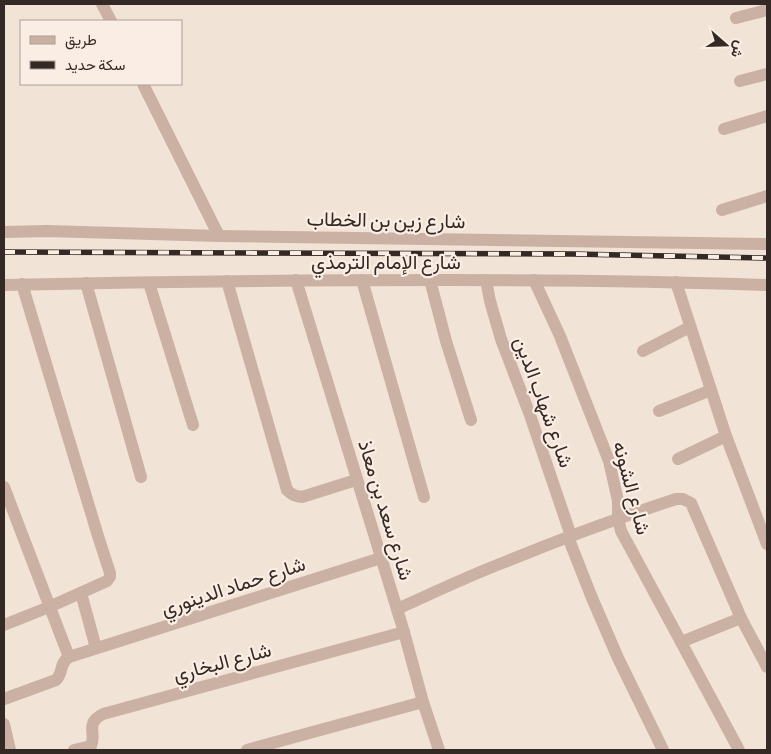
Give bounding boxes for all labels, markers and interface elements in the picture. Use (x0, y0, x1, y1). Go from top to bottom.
legend (20, 20, 182, 85)
north arrow (701, 20, 751, 70)
text: طريق (65, 33, 97, 50)
text: ش (727, 38, 747, 60)
text: سكة حديد (65, 58, 126, 74)
street label: شارع زين بن الخطاب (306, 210, 466, 235)
street label: شارع الإمام الترمذي (311, 253, 461, 279)
street label: شارع شهاب الدين (507, 334, 576, 471)
street label: شارع سعد بن معاذ (351, 438, 416, 584)
street label: شارع الشونه (606, 439, 653, 538)
street label: شارع حماد الدينوري (159, 554, 310, 625)
street label: شارع البخاري (171, 640, 275, 691)

